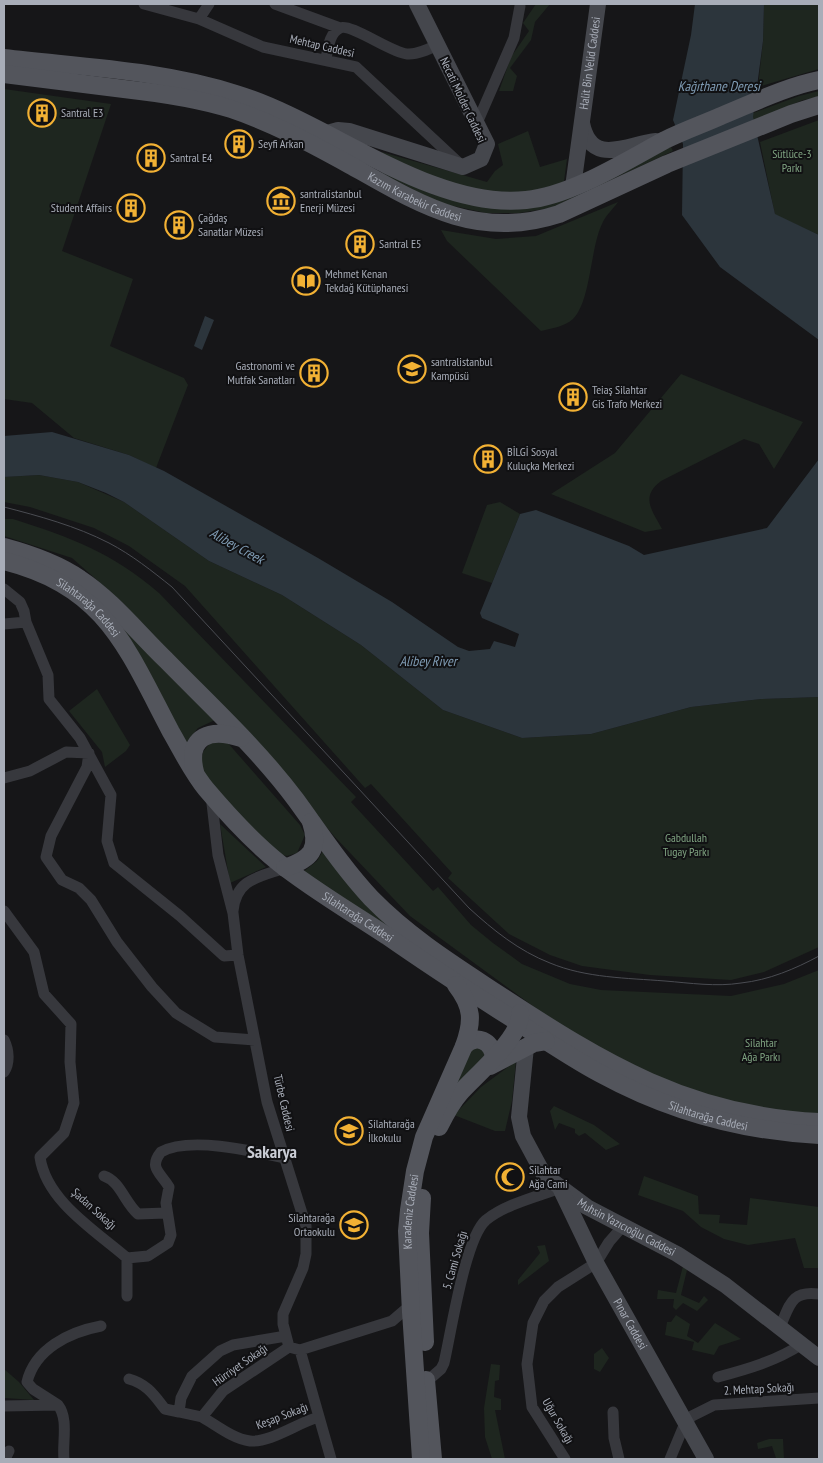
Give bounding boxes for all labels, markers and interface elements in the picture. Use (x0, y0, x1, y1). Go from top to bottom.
street label: Halit Bin Velid Caddesi (576, 16, 603, 110)
street label: Mehtap Caddesi (288, 31, 356, 60)
street label: Necati Molder Caddesi (437, 55, 490, 145)
water label: Kağıthane Deresi (678, 77, 762, 95)
building icon: Santral E3 (27, 98, 57, 128)
place label: Santral E3 (61, 105, 103, 120)
building icon: Seyfi Arkan (224, 129, 254, 159)
place label: Seyfi Arkan (258, 136, 304, 151)
building icon: Santral E4 (136, 143, 166, 173)
park label: Sütlüce-3 Parkı (772, 146, 812, 175)
place label: Santral E4 (170, 150, 213, 165)
street label: Kazım Karabekir Caddesi (365, 169, 463, 224)
museum icon: santralistanbul Enerji Müzesi (266, 186, 296, 216)
place label: santralistanbul Enerji Müzesi (300, 186, 362, 215)
building icon: Student Affairs (116, 193, 146, 223)
place label: Student Affairs (51, 200, 112, 215)
building icon: Çağdaş Sanatlar Müzesi (164, 210, 194, 240)
place label: Çağdaş Sanatlar Müzesi (198, 210, 263, 239)
building icon: Santral E5 (345, 229, 375, 259)
place label: Santral E5 (379, 236, 421, 251)
library icon: Mehmet Kenan Tekdağ Kütüphanesi (291, 266, 321, 296)
place label: Mehmet Kenan Tekdağ Kütüphanesi (325, 266, 408, 295)
school or university icon: santralistanbul Kampüsü (397, 354, 427, 384)
place label: santralistanbul Kampüsü (431, 354, 493, 383)
place label: Gastronomi ve Mutfak Sanatları (227, 358, 295, 387)
building icon: Gastronomi ve Mutfak Sanatları (299, 358, 329, 388)
building icon: Teiaş Silahtar Gis Trafo Merkezi (558, 382, 588, 412)
place label: Teiaş Silahtar Gis Trafo Merkezi (592, 382, 662, 411)
building icon: BİLGİ Sosyal Kuluçka Merkezi (473, 444, 503, 474)
place label: BİLGİ Sosyal Kuluçka Merkezi (507, 444, 574, 473)
water label: Alibey Creek (207, 524, 269, 569)
street label: Silahtarağa Caddesi (54, 574, 124, 640)
water label: Alibey River (399, 652, 459, 670)
park label: Gabdullah Tugay Parkı (663, 830, 709, 859)
street label: Silahtarağa Caddesi (320, 888, 397, 945)
park label: Silahtar Ağa Parkı (742, 1035, 780, 1064)
street label: Türbe Caddesi (271, 1073, 298, 1133)
street label: Silahtarağa Caddesi (667, 1097, 749, 1133)
school or university icon: Silahtarağa İlkokulu (334, 1116, 364, 1146)
place label: Silahtarağa İlkokulu (368, 1116, 415, 1145)
district label: Sakarya (247, 1140, 297, 1163)
mosque icon: Silahtar Ağa Cami (495, 1162, 525, 1192)
place label: Silahtar Ağa Cami (529, 1162, 568, 1191)
street label: Karadeniz Caddesi (399, 1173, 421, 1250)
street label: Şadan Sokağı (69, 1185, 120, 1233)
street label: Muhsin Yazıcıoğlu Caddesi (575, 1195, 678, 1259)
place label: Silahtarağa Ortaokulu (288, 1210, 335, 1239)
school or university icon: Silahtarağa Ortaokulu (339, 1210, 369, 1240)
street label: 5. Cami Sokağı (439, 1229, 470, 1291)
street label: Pınar Caddesi (610, 1296, 651, 1352)
street label: Hürriyet Sokağı (209, 1340, 270, 1389)
street label: 2. Mehtap Sokağı (723, 1379, 795, 1398)
street label: Uğur Sokağı (539, 1395, 577, 1446)
street label: Keşap Sokağı (254, 1399, 310, 1432)

